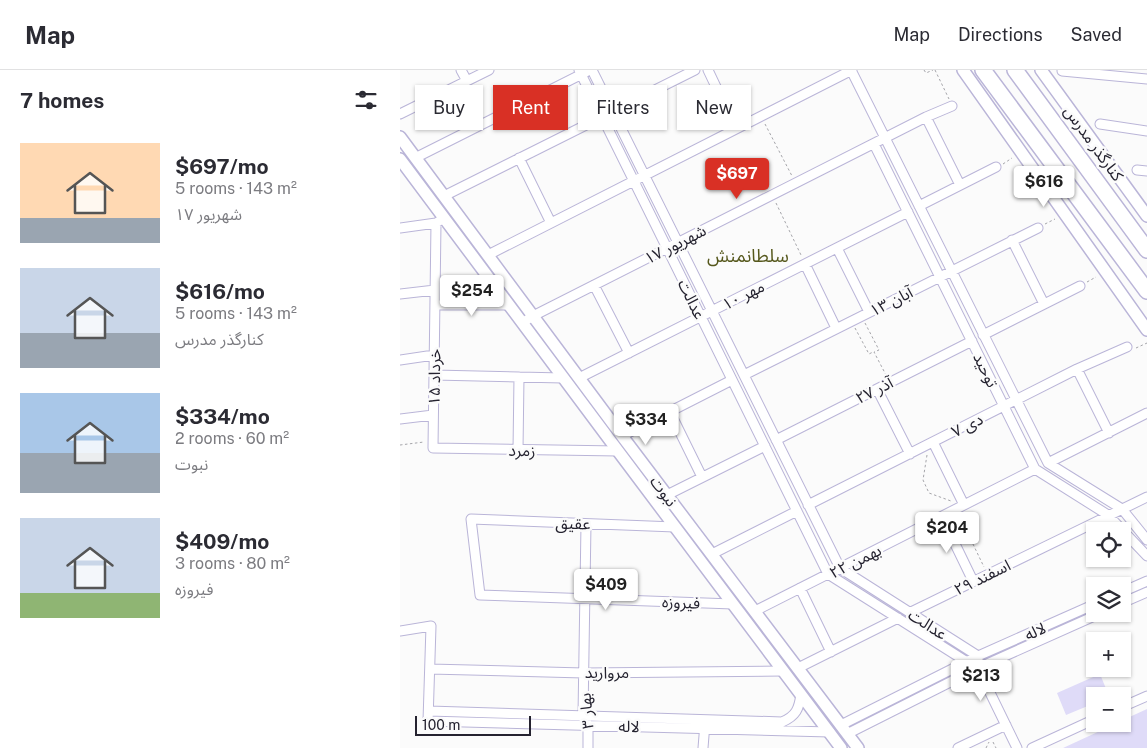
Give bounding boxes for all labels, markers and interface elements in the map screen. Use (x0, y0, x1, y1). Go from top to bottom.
text: Map (25, 21, 75, 49)
text: Map (893, 24, 930, 45)
text: Directions (958, 24, 1043, 45)
text: Saved (1071, 24, 1122, 45)
chip: Buy (415, 85, 483, 130)
chip: Rent (493, 85, 568, 130)
chip: Filters (578, 85, 667, 130)
chip: New (677, 85, 751, 130)
icon: filters (352, 86, 380, 114)
text: 7 homes (20, 88, 104, 113)
street label: کنارگذر مدرس (1060, 102, 1128, 185)
text: $697/mo (175, 154, 269, 179)
pin: $697 (707, 158, 767, 200)
icon: home (60, 163, 120, 223)
text: $697 (716, 164, 758, 183)
pin: $616 (1014, 166, 1074, 208)
text: $616 (1025, 172, 1063, 191)
text: 5 rooms · 143 m² (175, 179, 297, 198)
text: ۱۷ شهریور (175, 205, 242, 224)
street label: ۱۷ شهریور (641, 221, 709, 268)
district label: سلطانمنش (707, 245, 789, 267)
pin: $254 (442, 274, 502, 317)
street label: عدالت (674, 276, 709, 322)
street label: ۱۰ مهر (719, 277, 768, 314)
text: $616/mo (175, 279, 265, 304)
text: $254 (451, 281, 493, 300)
street label: ۱۳ آبان (866, 282, 917, 320)
icon: home (60, 288, 120, 348)
text: 5 rooms · 143 m² (175, 304, 297, 323)
text: کنارگذر مدرس (175, 330, 263, 349)
street label: ۱۵ خرداد (425, 349, 444, 405)
street label: توحید (969, 350, 1002, 391)
street label: ۲۷ آذر (852, 372, 897, 408)
text: $334/mo (175, 404, 270, 429)
pin: $334 (616, 404, 676, 446)
text: $334 (625, 410, 667, 429)
street label: ۷ دی (948, 410, 986, 441)
icon: home (60, 413, 120, 473)
text: 2 rooms · 60 m² (175, 429, 289, 448)
street label: زمرد (508, 441, 536, 460)
text: نبوت (175, 455, 208, 474)
street label: نبوت (646, 472, 681, 510)
pin: $204 (917, 512, 977, 554)
street label: عقیق (555, 513, 591, 535)
text: $204 (926, 518, 968, 537)
map controls (1086, 522, 1131, 732)
button: locate (1086, 522, 1131, 567)
text: $409/mo (175, 529, 269, 554)
icon: home (60, 538, 120, 598)
street label: ۲۲ بهمن (826, 540, 884, 583)
text: 3 rooms · 80 m² (175, 554, 290, 573)
street label: ۲۹ اسفند (951, 556, 1014, 599)
pin: $409 (576, 568, 636, 611)
text: $409 (585, 575, 627, 594)
button: layers (1086, 577, 1131, 622)
text: فیروزه (175, 580, 213, 599)
street label: فیروزه (661, 592, 700, 613)
street label: عدالت (905, 605, 951, 644)
street label: لاله (1022, 618, 1049, 644)
button: + (1086, 632, 1131, 677)
pin: $213 (951, 660, 1011, 702)
street label: مروارید (585, 663, 629, 682)
text: $213 (962, 666, 1000, 685)
button: − (1086, 687, 1131, 732)
street label: بهار ۳ (575, 692, 598, 730)
scale bar (415, 713, 531, 736)
text: 100 m (422, 717, 460, 733)
street label: لاله (618, 717, 640, 736)

